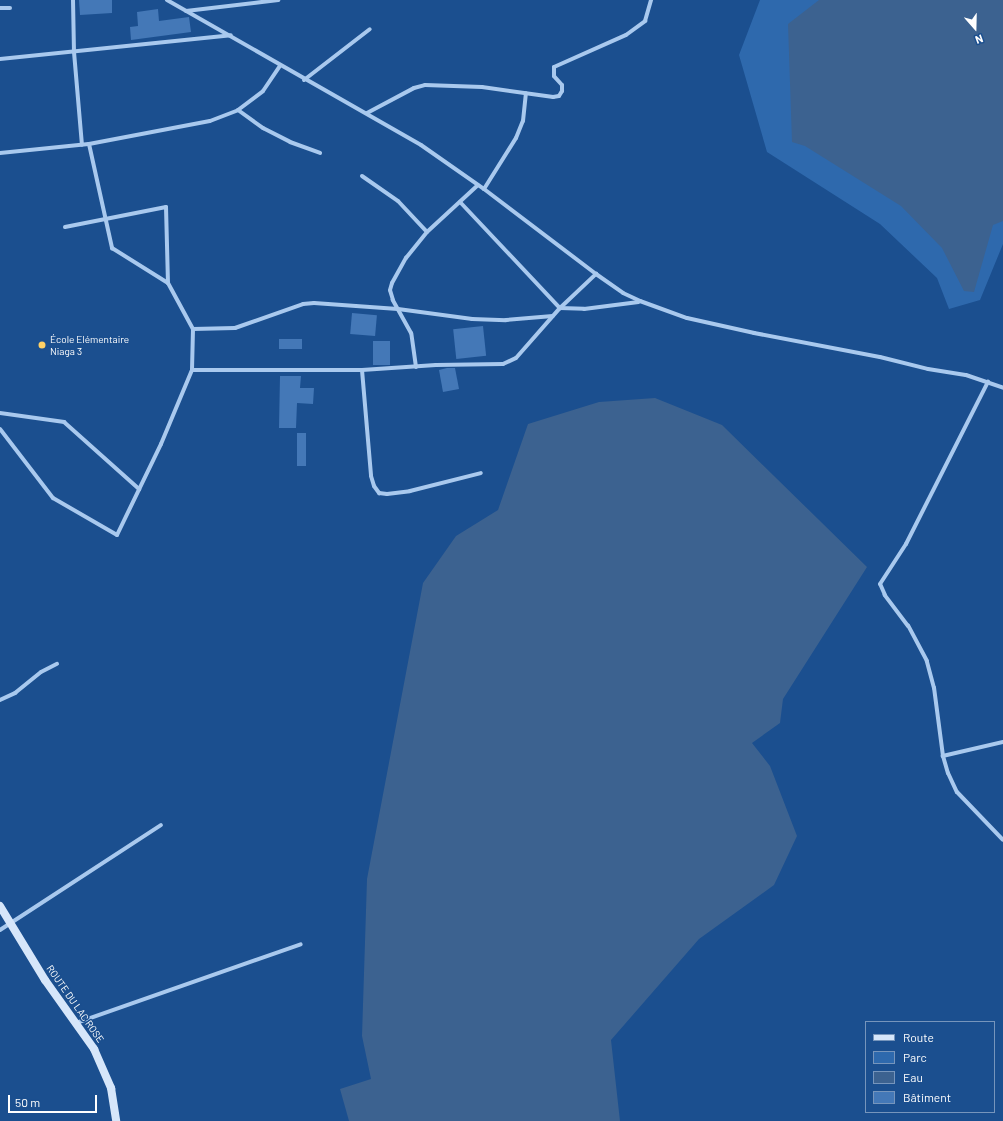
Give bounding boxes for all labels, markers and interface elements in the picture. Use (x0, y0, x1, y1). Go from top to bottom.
north arrow (955, 8, 995, 48)
text: N (974, 32, 985, 47)
place label: École Elémentaire Niaga 3 (50, 333, 129, 356)
marker: École Elémentaire Niaga 3 (37, 340, 47, 350)
street label: ROUTE DU LAC ROSE (44, 963, 106, 1045)
legend (865, 1021, 995, 1113)
text: Route (903, 1030, 934, 1044)
text: Parc (903, 1050, 927, 1064)
text: Eau (903, 1070, 923, 1084)
scale bar (10, 1087, 99, 1113)
text: Bâtiment (903, 1090, 951, 1104)
text: 50 m (15, 1095, 40, 1109)

